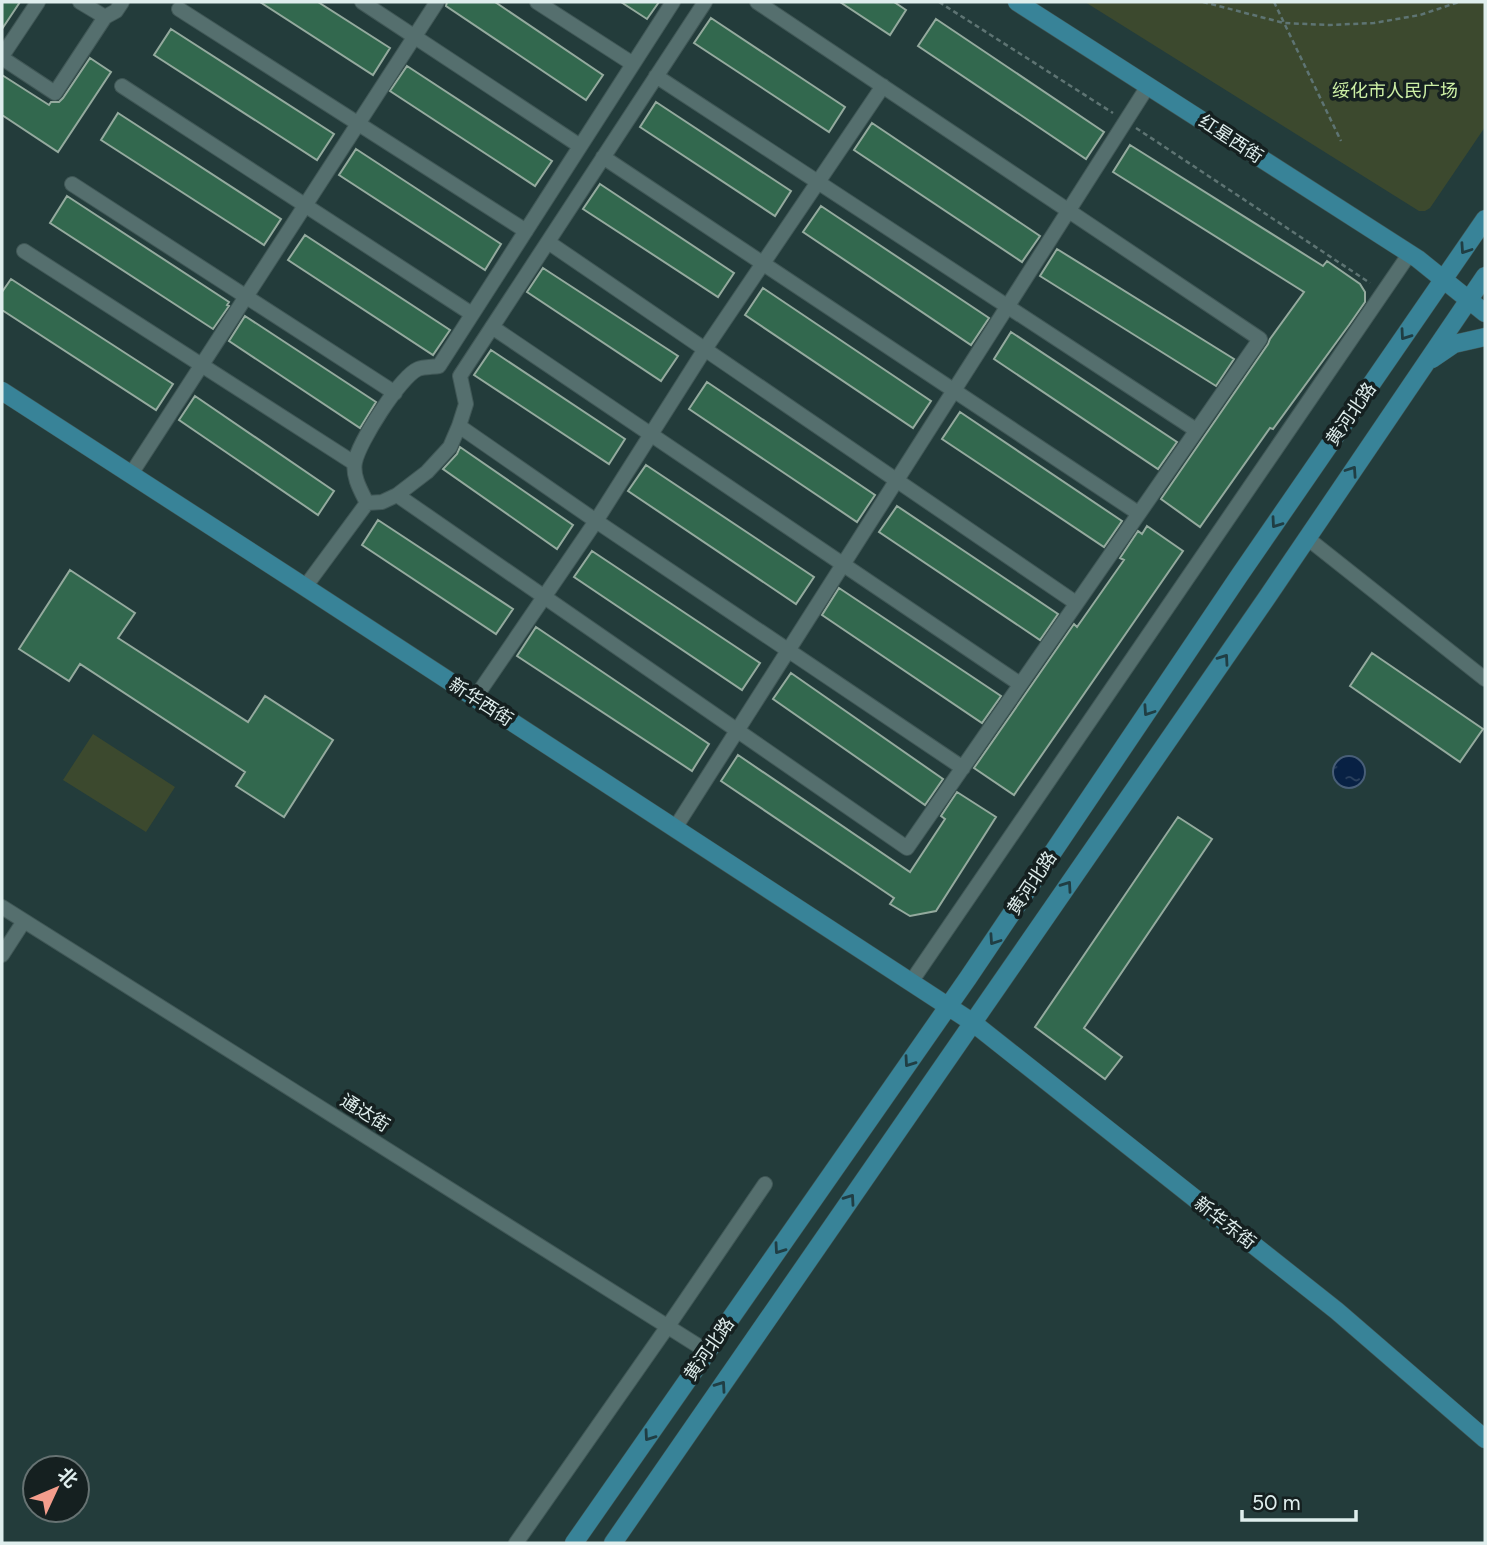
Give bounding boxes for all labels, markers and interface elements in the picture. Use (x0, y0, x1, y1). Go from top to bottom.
park label: 绥化市人民广场 (1332, 80, 1458, 102)
street label: 红星西街 (1195, 110, 1267, 168)
one-way arrow (1461, 241, 1473, 254)
one-way arrow (1401, 327, 1413, 340)
street label: 黄河北路 (1321, 378, 1381, 450)
one-way arrow (1344, 466, 1356, 479)
one-way arrow (1272, 515, 1284, 528)
one-way arrow (1216, 654, 1228, 667)
street label: 新华西街 (445, 673, 517, 731)
one-way arrow (1144, 703, 1156, 716)
street label: 黄河北路 (1003, 847, 1061, 919)
one-way arrow (1058, 881, 1071, 894)
one-way arrow (989, 932, 1002, 945)
one-way arrow (905, 1054, 917, 1067)
street label: 通达街 (336, 1089, 394, 1137)
street label: 新华东街 (1190, 1192, 1260, 1254)
one-way arrow (842, 1194, 854, 1207)
one-way arrow (775, 1241, 787, 1254)
street label: 黄河北路 (679, 1313, 739, 1385)
one-way arrow (713, 1381, 725, 1394)
one-way arrow (645, 1428, 657, 1441)
north arrow (21, 1454, 91, 1524)
text: 北 (53, 1463, 83, 1492)
scale bar (1242, 1478, 1356, 1522)
text: 50 m (1252, 1490, 1301, 1515)

